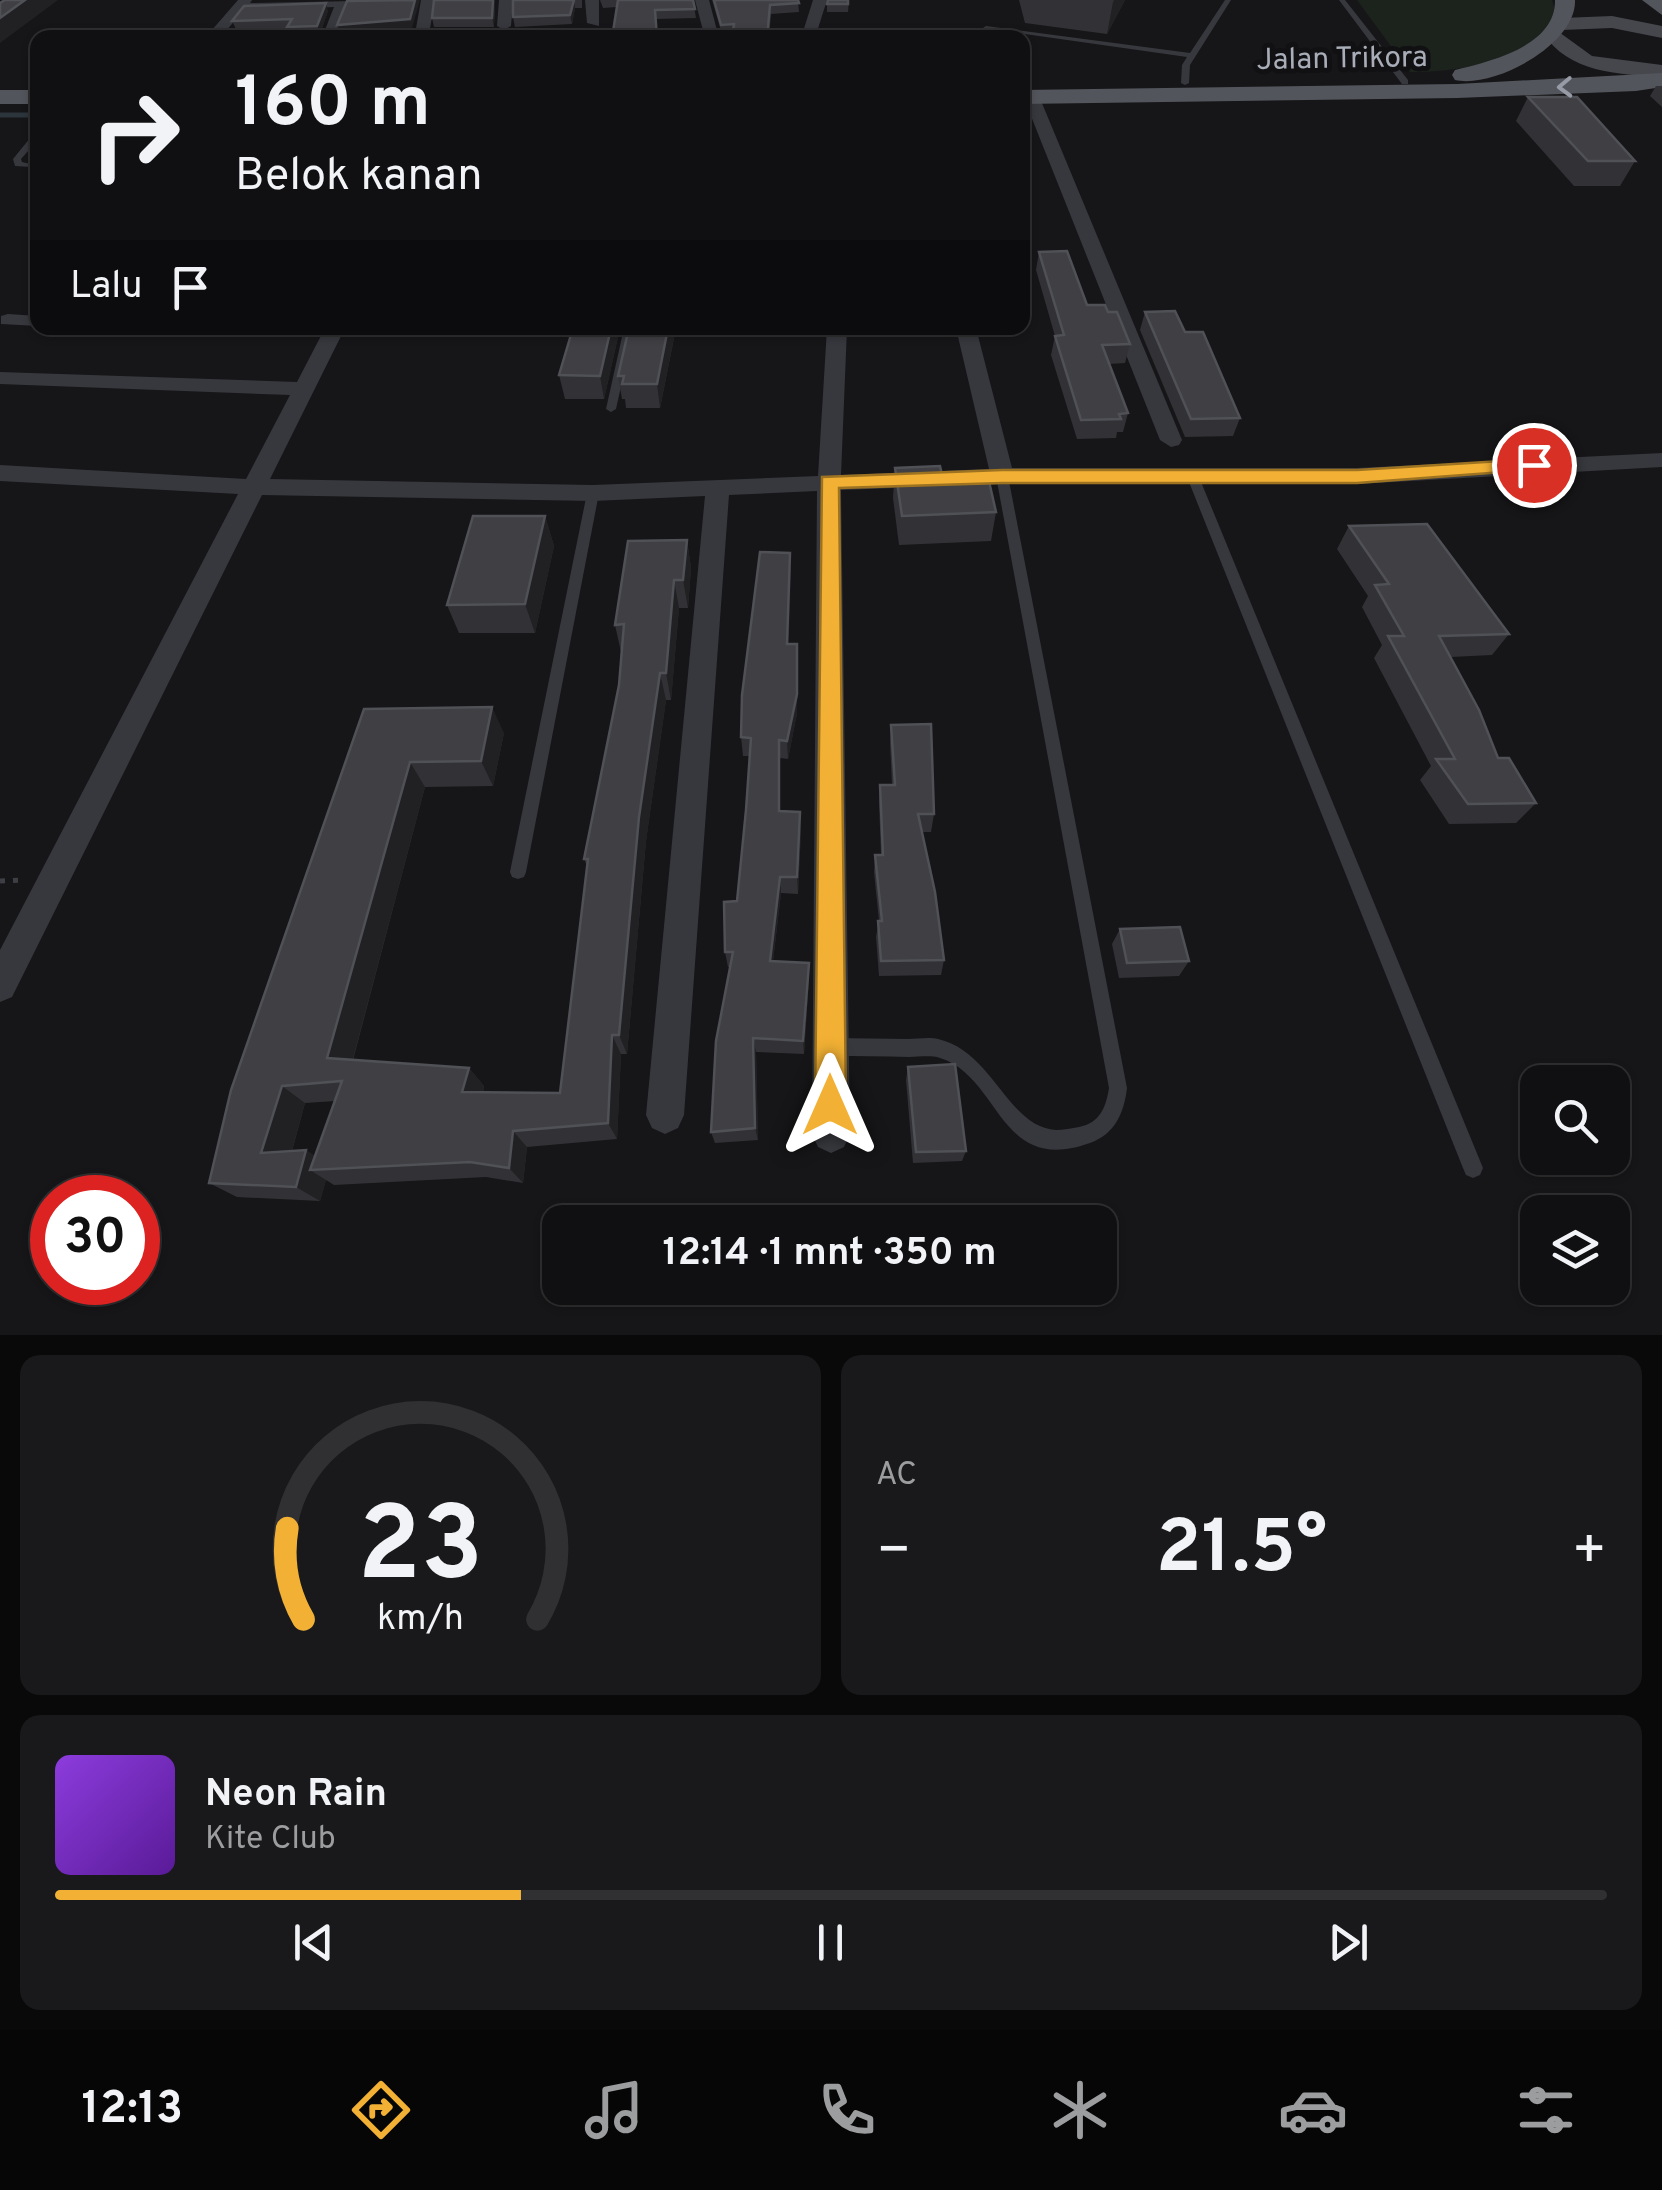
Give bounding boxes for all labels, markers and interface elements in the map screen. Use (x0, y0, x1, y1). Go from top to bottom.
street label: Jalan Trikora (1256, 40, 1428, 80)
text: 160 m (235, 62, 431, 151)
icon: right (70, 70, 200, 200)
one-way arrow (1557, 76, 1573, 97)
text: Belok kanan (235, 149, 483, 206)
icon: arrive (163, 260, 218, 315)
text: Lalu (70, 263, 143, 312)
pin (1492, 423, 1577, 508)
icon: arrive (1507, 438, 1562, 493)
position arrow (778, 1053, 882, 1157)
map controls (1520, 1065, 1630, 1305)
button: search (1520, 1065, 1630, 1175)
speed limit sign: 30 (30, 1175, 160, 1305)
button: layers (1520, 1195, 1630, 1305)
text: 12:14 · 1 mnt · 350 m (662, 1230, 997, 1279)
text: AC (876, 1456, 917, 1496)
text: 23 (358, 1485, 483, 1617)
text: 21.5° (1156, 1504, 1327, 1599)
text: − (876, 1518, 911, 1588)
text: + (1572, 1518, 1607, 1588)
text: km/h (377, 1597, 464, 1643)
text: Neon Rain (205, 1771, 387, 1820)
text: Kite Club (205, 1820, 336, 1860)
icon: previous (286, 1915, 341, 1970)
icon: pause (803, 1915, 858, 1970)
icon: next (1321, 1915, 1376, 1970)
icon: directions (346, 2075, 416, 2145)
icon: music (579, 2075, 649, 2145)
icon: phone (812, 2075, 882, 2145)
icon: climate (1045, 2075, 1115, 2145)
icon: car (1278, 2075, 1348, 2145)
icon: filters (1511, 2075, 1581, 2145)
text: 12:13 (81, 2082, 183, 2139)

